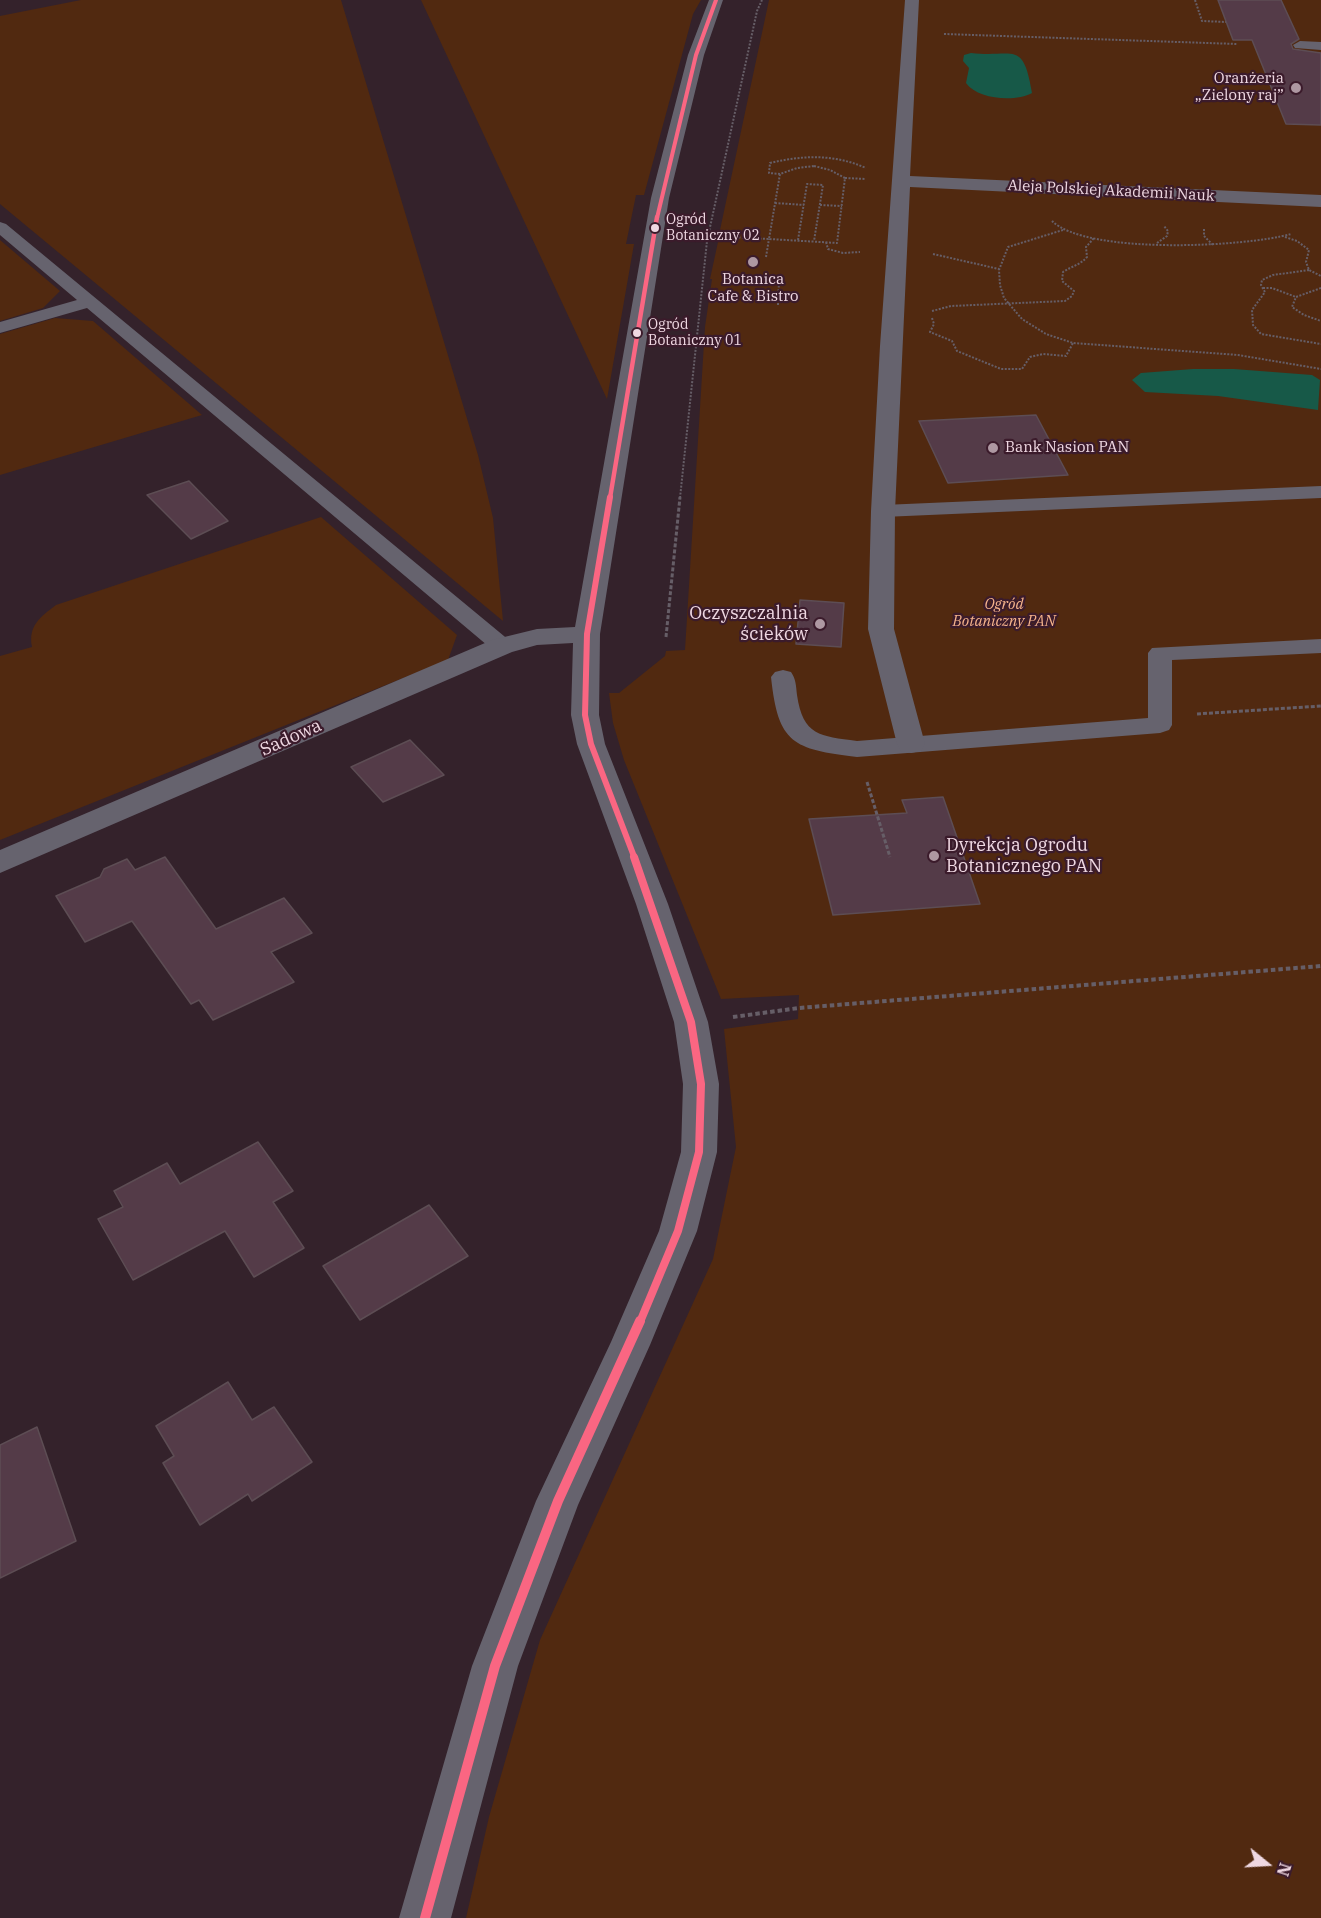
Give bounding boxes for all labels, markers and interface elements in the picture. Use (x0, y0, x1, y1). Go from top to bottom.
place label: Oranżeria „Zielony raj” (1195, 70, 1284, 105)
marker: Oranżeria „Zielony raj” (1289, 81, 1303, 95)
street label: Aleja Polskiej Akademii Nauk (1007, 177, 1215, 205)
place label: Ogród Botaniczny 02 (666, 212, 760, 244)
marker: Ogród Botaniczny 02 (649, 222, 661, 234)
marker: Botanica Cafe & Bistro (746, 255, 760, 269)
place label: Botanica Cafe & Bistro (708, 271, 798, 306)
place label: Ogród Botaniczny 01 (648, 317, 742, 350)
marker: Ogród Botaniczny 01 (631, 327, 643, 339)
place label: Bank Nasion PAN (1005, 439, 1129, 457)
marker: Bank Nasion PAN (986, 441, 1000, 455)
park label: Ogród Botaniczny PAN (952, 596, 1056, 631)
place label: Oczyszczalnia ścieków (689, 603, 808, 646)
marker: Oczyszczalnia ścieków (813, 617, 827, 631)
street label: Sadowa (257, 715, 325, 761)
place label: Dyrekcja Ogrodu Botanicznego PAN (946, 835, 1102, 878)
marker: Dyrekcja Ogrodu Botanicznego PAN (927, 849, 941, 863)
north arrow (1237, 1834, 1297, 1894)
text: N (1273, 1860, 1296, 1879)

